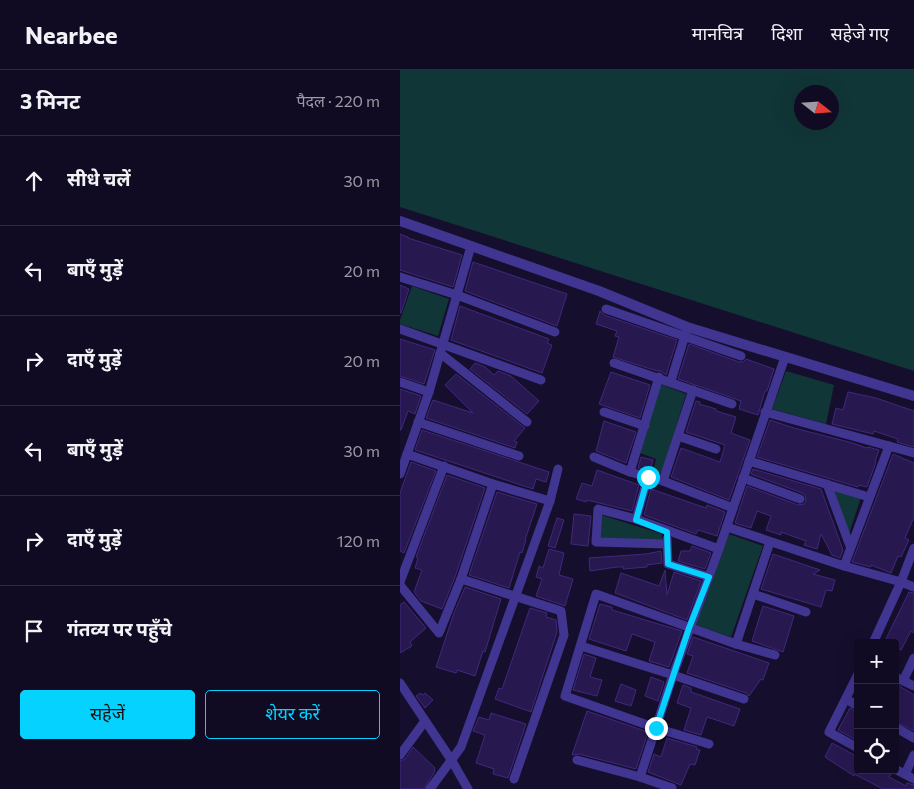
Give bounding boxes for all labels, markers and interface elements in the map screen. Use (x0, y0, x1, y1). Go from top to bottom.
text: Nearbee (25, 20, 118, 49)
text: मानचित्र (692, 22, 743, 44)
text: दिशा (771, 22, 802, 44)
text: सहेजे गए (830, 22, 889, 44)
north arrow (794, 85, 839, 130)
text: 3 मिनट (20, 88, 80, 113)
text: पैदल · 220 m (297, 91, 380, 110)
icon: ahead (20, 167, 48, 195)
text: सीधे चलें (67, 167, 131, 190)
text: 30 m (343, 171, 380, 190)
icon: left (20, 257, 48, 285)
text: बाएँ मुड़ें (67, 257, 123, 280)
text: 20 m (344, 261, 380, 280)
icon: right (20, 347, 48, 375)
text: दाएँ मुड़ें (67, 347, 122, 370)
text: 20 m (344, 351, 380, 370)
icon: left (20, 437, 48, 465)
text: बाएँ मुड़ें (67, 437, 123, 460)
text: 30 m (343, 441, 380, 460)
route start (637, 466, 660, 489)
icon: right (20, 527, 48, 555)
text: दाएँ मुड़ें (67, 527, 122, 550)
text: 120 m (337, 531, 380, 550)
icon: arrive (20, 617, 48, 645)
text: गंतव्य पर पहुँचे (67, 617, 172, 640)
map controls (854, 639, 899, 774)
button: + (854, 639, 899, 684)
button: − (854, 684, 899, 729)
button: सहेजें (20, 690, 195, 739)
button: शेयर करें (205, 690, 380, 739)
route end (645, 717, 668, 740)
button: locate (854, 729, 899, 774)

